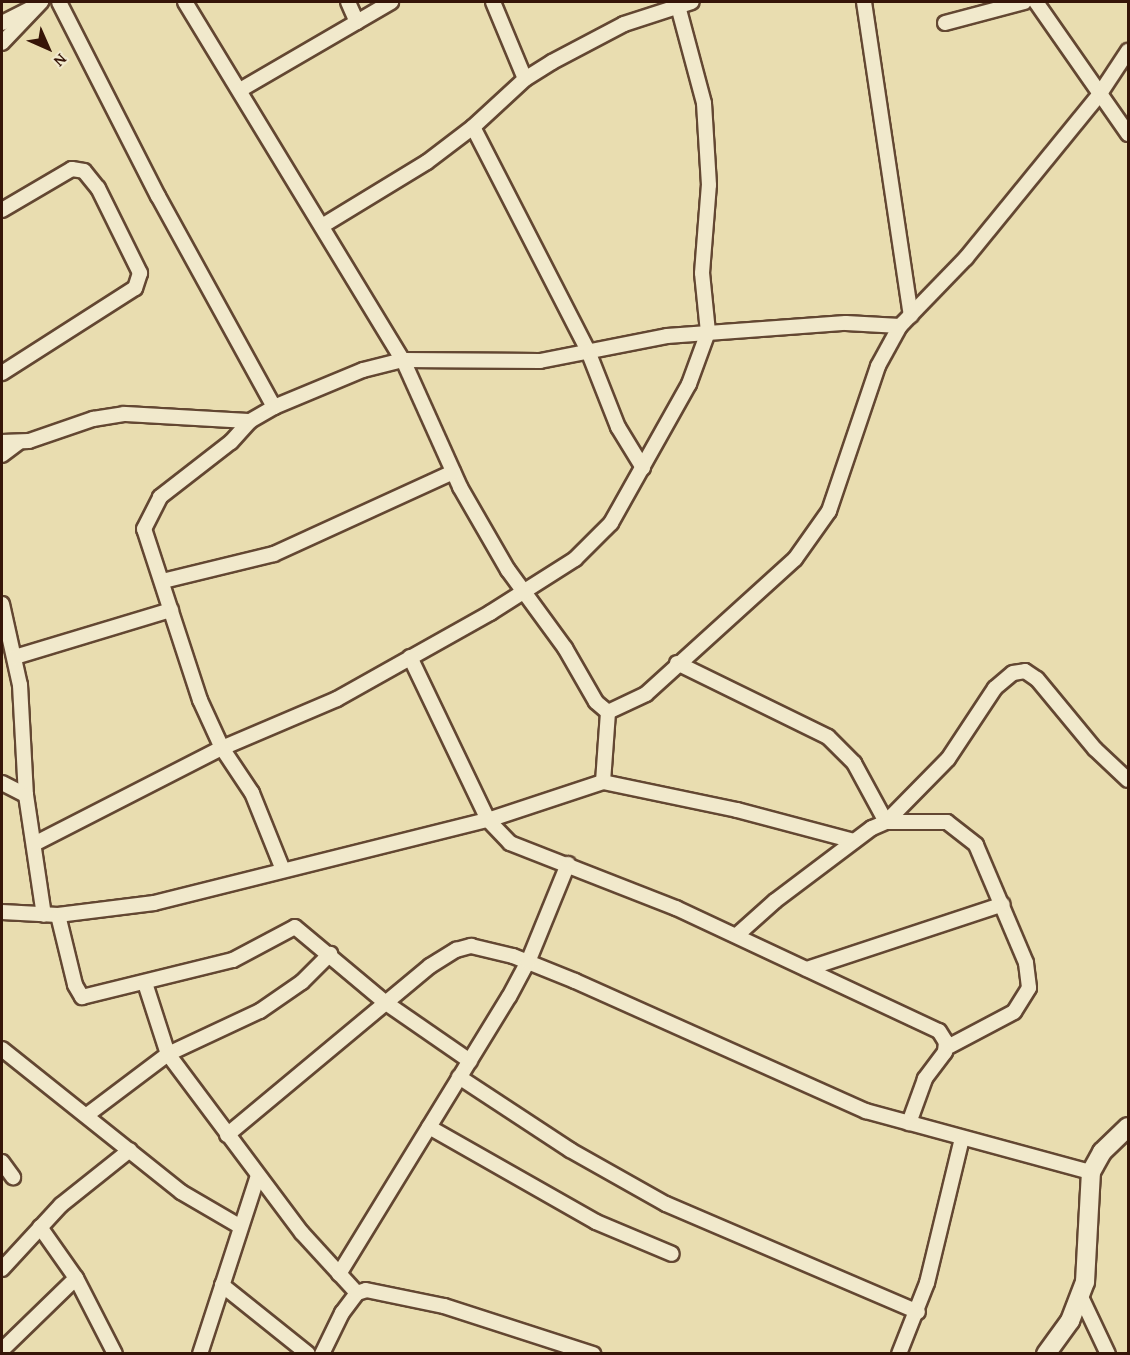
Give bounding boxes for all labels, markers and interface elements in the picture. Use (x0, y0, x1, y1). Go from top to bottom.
north arrow (18, 18, 78, 78)
text: N (48, 48, 73, 73)

